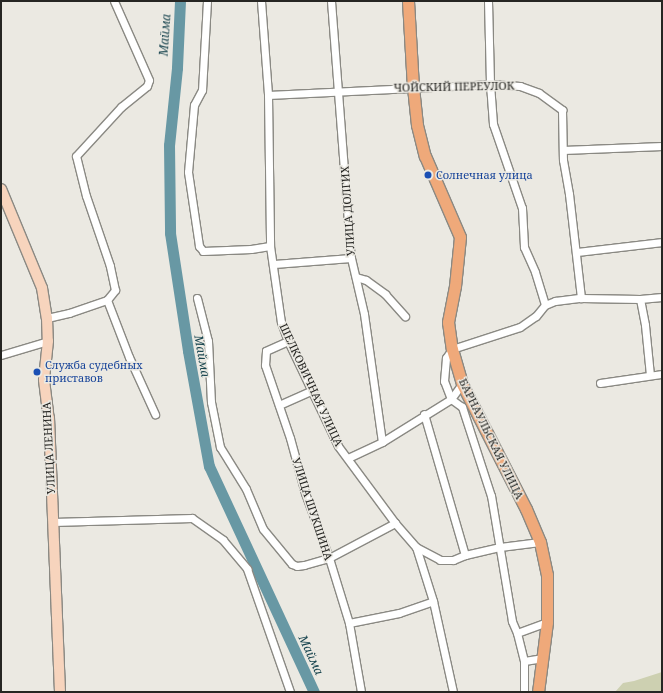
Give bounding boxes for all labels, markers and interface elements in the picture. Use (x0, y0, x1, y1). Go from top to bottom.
water label: Майма (156, 13, 174, 57)
street label: ЧОЙСКИЙ ПЕРЕУЛОК (394, 79, 514, 95)
street label: УЛИЦА ДОЛГИХ (338, 166, 358, 256)
place label: Солнечная улица (436, 168, 533, 182)
marker: Солнечная улица (423, 170, 433, 180)
street label: ШЕЛКОВИЧНАЯ УЛИЦА (277, 321, 345, 449)
water label: Майма (191, 334, 213, 378)
place label: Служба судебных приставов (45, 359, 143, 385)
marker: Служба судебных приставов (32, 367, 42, 377)
street label: БАРНАУЛЬСКАЯ УЛИЦА (456, 376, 526, 502)
street label: УЛИЦА ЛЕНИНА (40, 401, 58, 495)
street label: УЛИЦА ШУКШИНА (289, 456, 335, 562)
water label: Майма (296, 633, 326, 677)

